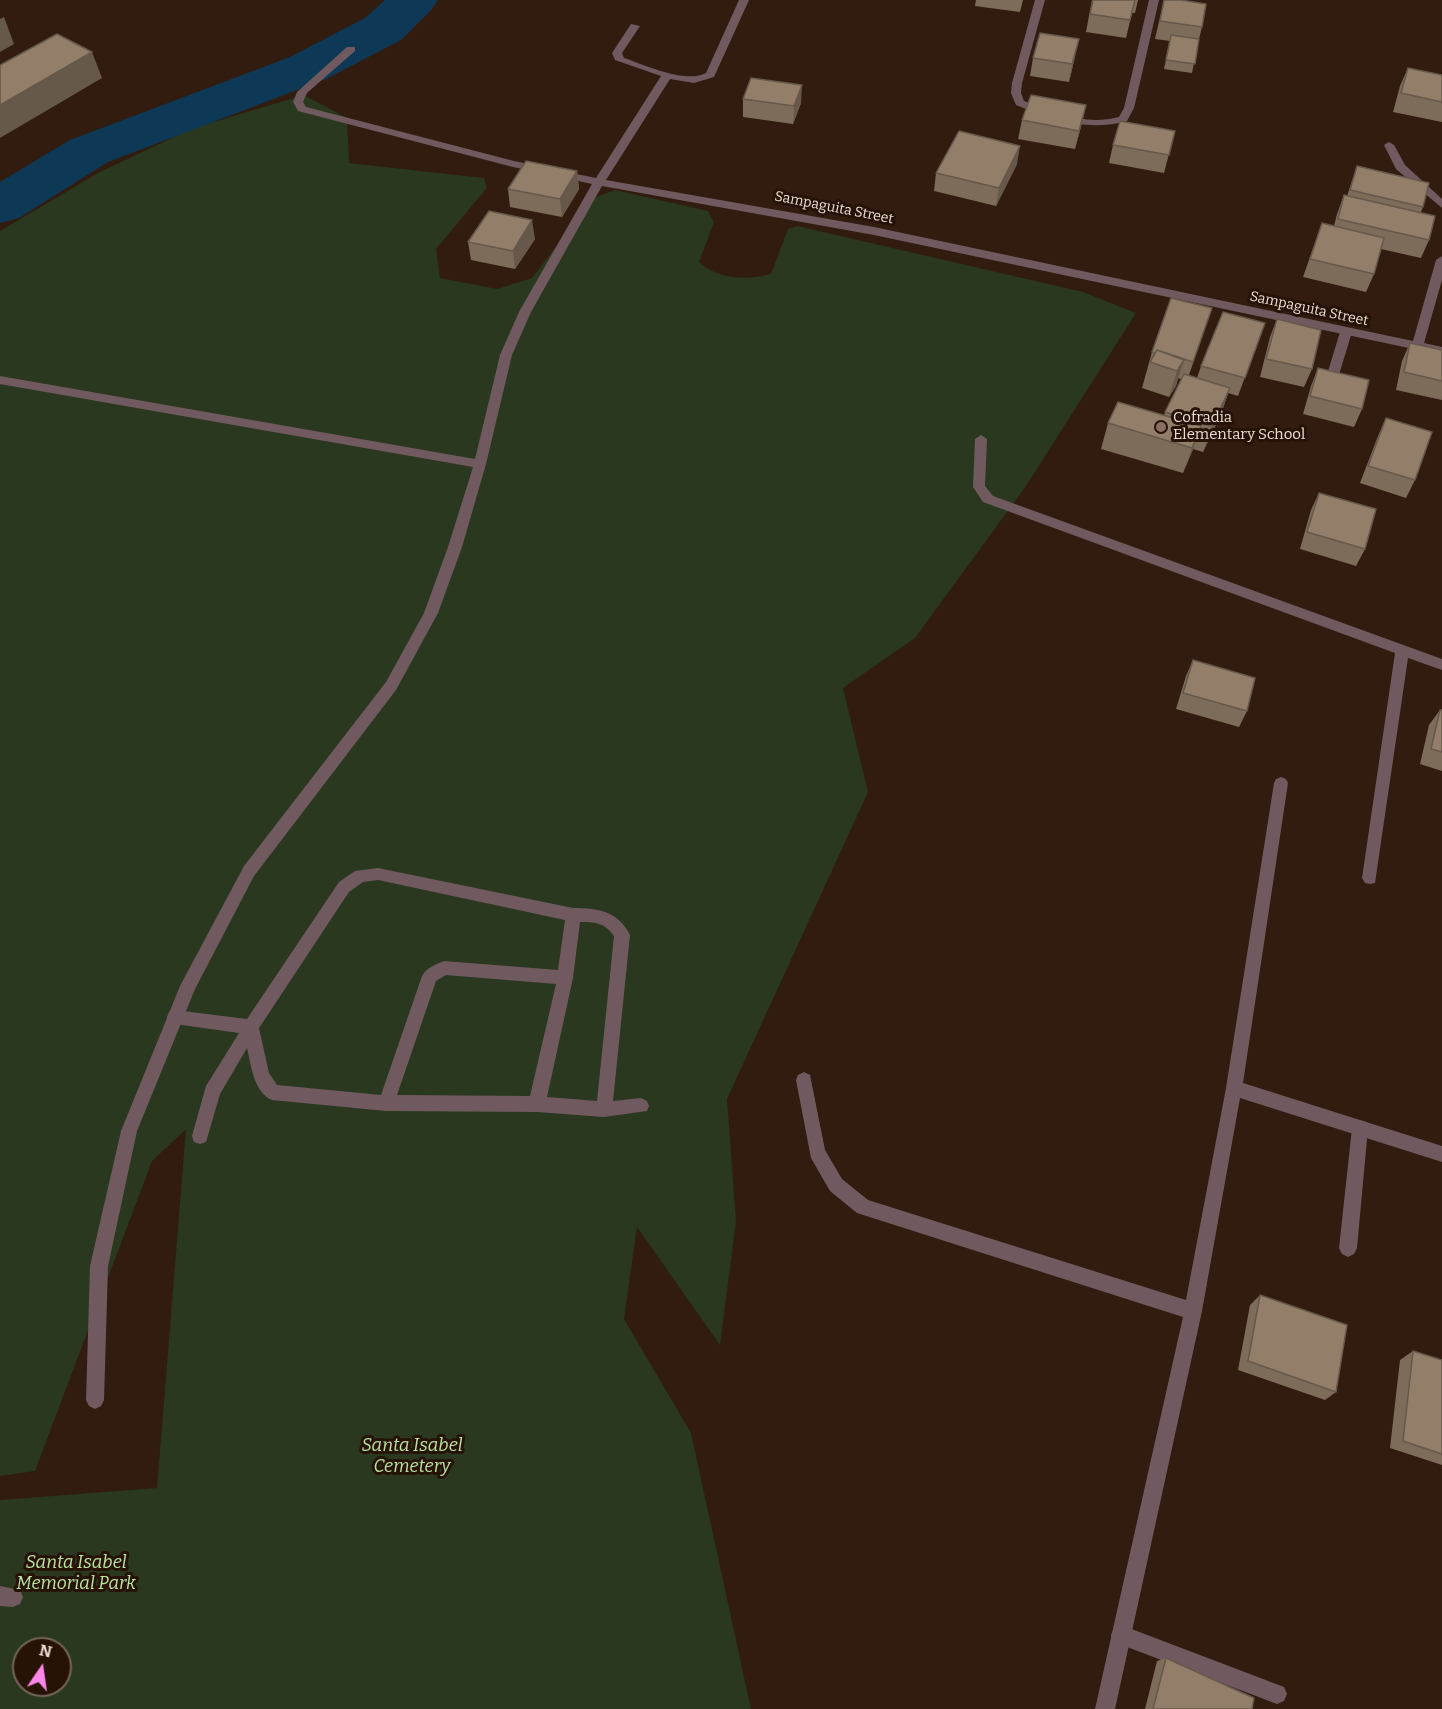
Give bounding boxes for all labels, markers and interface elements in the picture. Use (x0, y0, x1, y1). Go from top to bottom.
street label: Sampaguita Street (773, 188, 895, 228)
street label: Sampaguita Street (1248, 288, 1370, 330)
place label: Cofradia Elementary School (1173, 409, 1305, 444)
marker: Cofradia Elementary School (1154, 420, 1168, 434)
park label: Santa Isabel Cemetery (361, 1435, 463, 1478)
park label: Santa Isabel Memorial Park (16, 1552, 136, 1594)
north arrow (12, 1637, 72, 1697)
text: N (38, 1640, 54, 1662)

